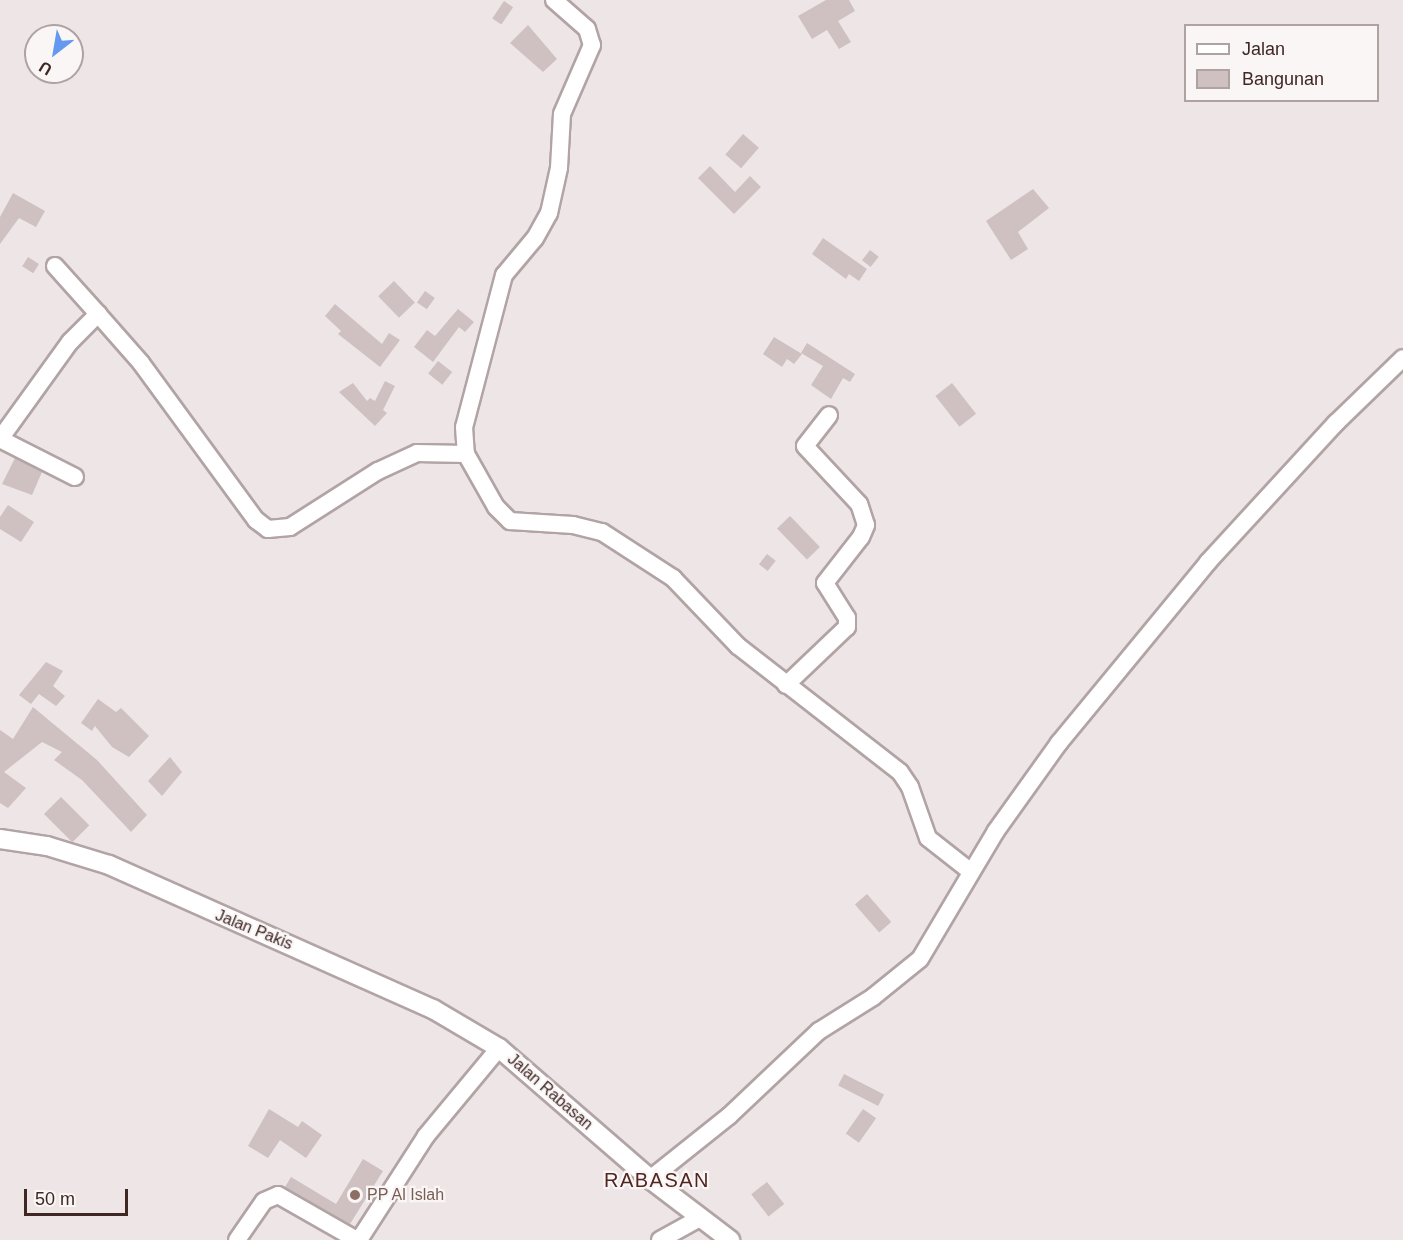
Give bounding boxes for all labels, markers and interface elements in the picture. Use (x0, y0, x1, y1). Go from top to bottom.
north arrow (24, 24, 84, 84)
legend (1184, 24, 1379, 102)
text: Jalan (1242, 39, 1285, 59)
text: U (36, 58, 55, 78)
text: Bangunan (1242, 69, 1324, 89)
street label: Jalan Pakis (212, 906, 296, 954)
street label: Jalan Rabasan (503, 1050, 597, 1134)
district label: RABASAN (604, 1168, 710, 1192)
scale bar (27, 1177, 130, 1215)
place label: PP Al Islah (367, 1185, 445, 1205)
marker: PP Al Islah (348, 1188, 362, 1202)
text: 50 m (35, 1189, 75, 1209)

